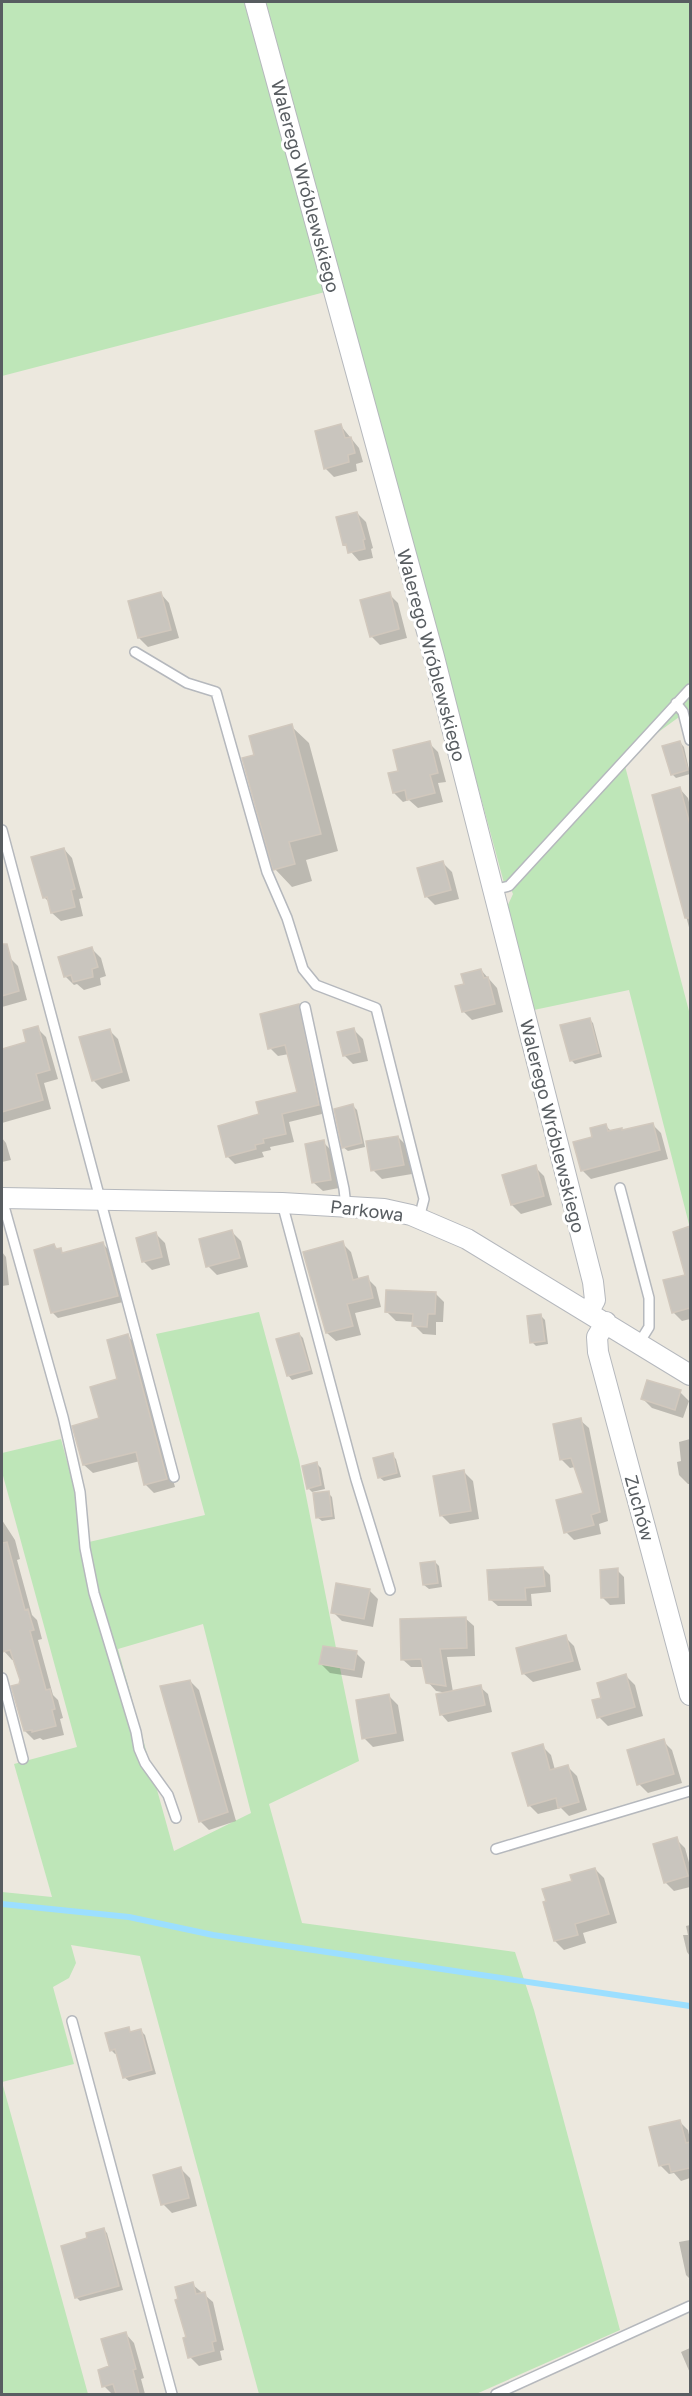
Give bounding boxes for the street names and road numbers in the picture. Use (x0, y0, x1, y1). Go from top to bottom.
street label: Walerego Wróblewskiego (267, 77, 345, 295)
street label: Walerego Wróblewskiego (393, 546, 471, 764)
street label: Walerego Wróblewskiego (516, 1017, 590, 1235)
street label: Parkowa (329, 1195, 405, 1225)
street label: Zuchów (621, 1473, 659, 1544)

